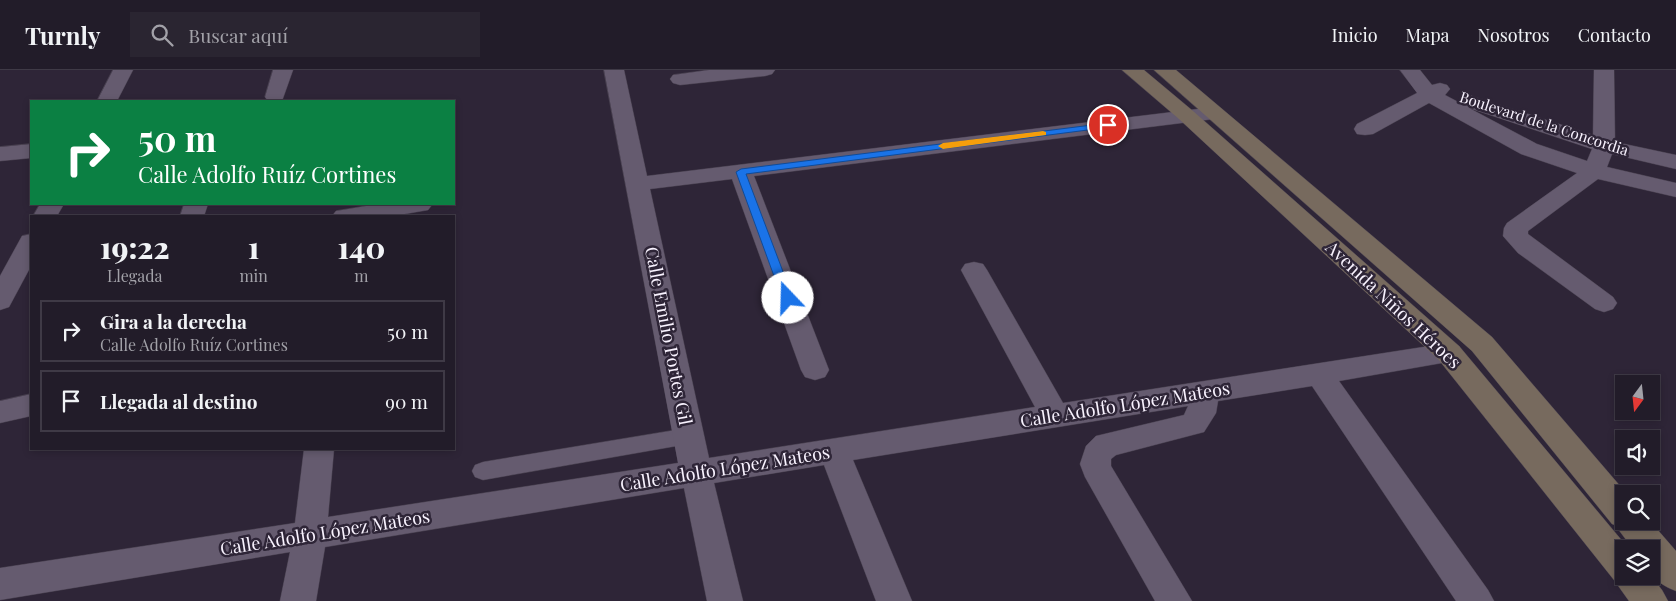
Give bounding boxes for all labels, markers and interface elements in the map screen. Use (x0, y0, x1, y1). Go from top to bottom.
search box (130, 12, 480, 57)
text: Turnly (25, 19, 100, 51)
icon: search (148, 21, 176, 49)
text: Buscar aquí (188, 22, 288, 48)
text: Inicio (1332, 23, 1378, 47)
text: Mapa (1406, 23, 1450, 47)
text: Nosotros (1478, 23, 1550, 47)
text: Contacto (1578, 23, 1651, 47)
street label: Boulevard de la Concordia (1457, 86, 1632, 160)
pin (1087, 104, 1129, 146)
icon: arrive (1094, 111, 1122, 139)
text: 50 m (138, 114, 216, 161)
icon: right (55, 120, 120, 185)
text: Calle Adolfo Ruíz Cortines (138, 159, 396, 189)
text: 19:22 (100, 227, 170, 267)
text: 1 (248, 227, 259, 267)
text: 140 (338, 227, 385, 267)
street label: Avenida Niños Héroes (1320, 235, 1467, 373)
street label: Calle Emilio Portes Gil (640, 245, 698, 427)
text: Llegada (107, 265, 162, 286)
text: min (239, 265, 268, 286)
text: m (354, 265, 369, 286)
position arrow (761, 271, 813, 323)
text: Gira a la derecha (100, 308, 247, 334)
icon: right (57, 317, 85, 345)
text: 50 m (387, 318, 428, 344)
text: Calle Adolfo Ruíz Cortines (100, 334, 288, 355)
north arrow (1615, 375, 1660, 420)
map controls (1615, 375, 1660, 585)
street label: Calle Adolfo López Mateos (1018, 376, 1231, 432)
icon: arrive (57, 387, 85, 415)
text: Llegada al destino (100, 388, 258, 414)
text: 90 m (385, 388, 428, 414)
button: sound (1615, 430, 1660, 475)
street label: Calle Adolfo López Mateos (618, 440, 831, 496)
button: search (1615, 485, 1660, 530)
street label: Calle Adolfo López Mateos (218, 504, 431, 560)
button: layers (1615, 540, 1660, 585)

